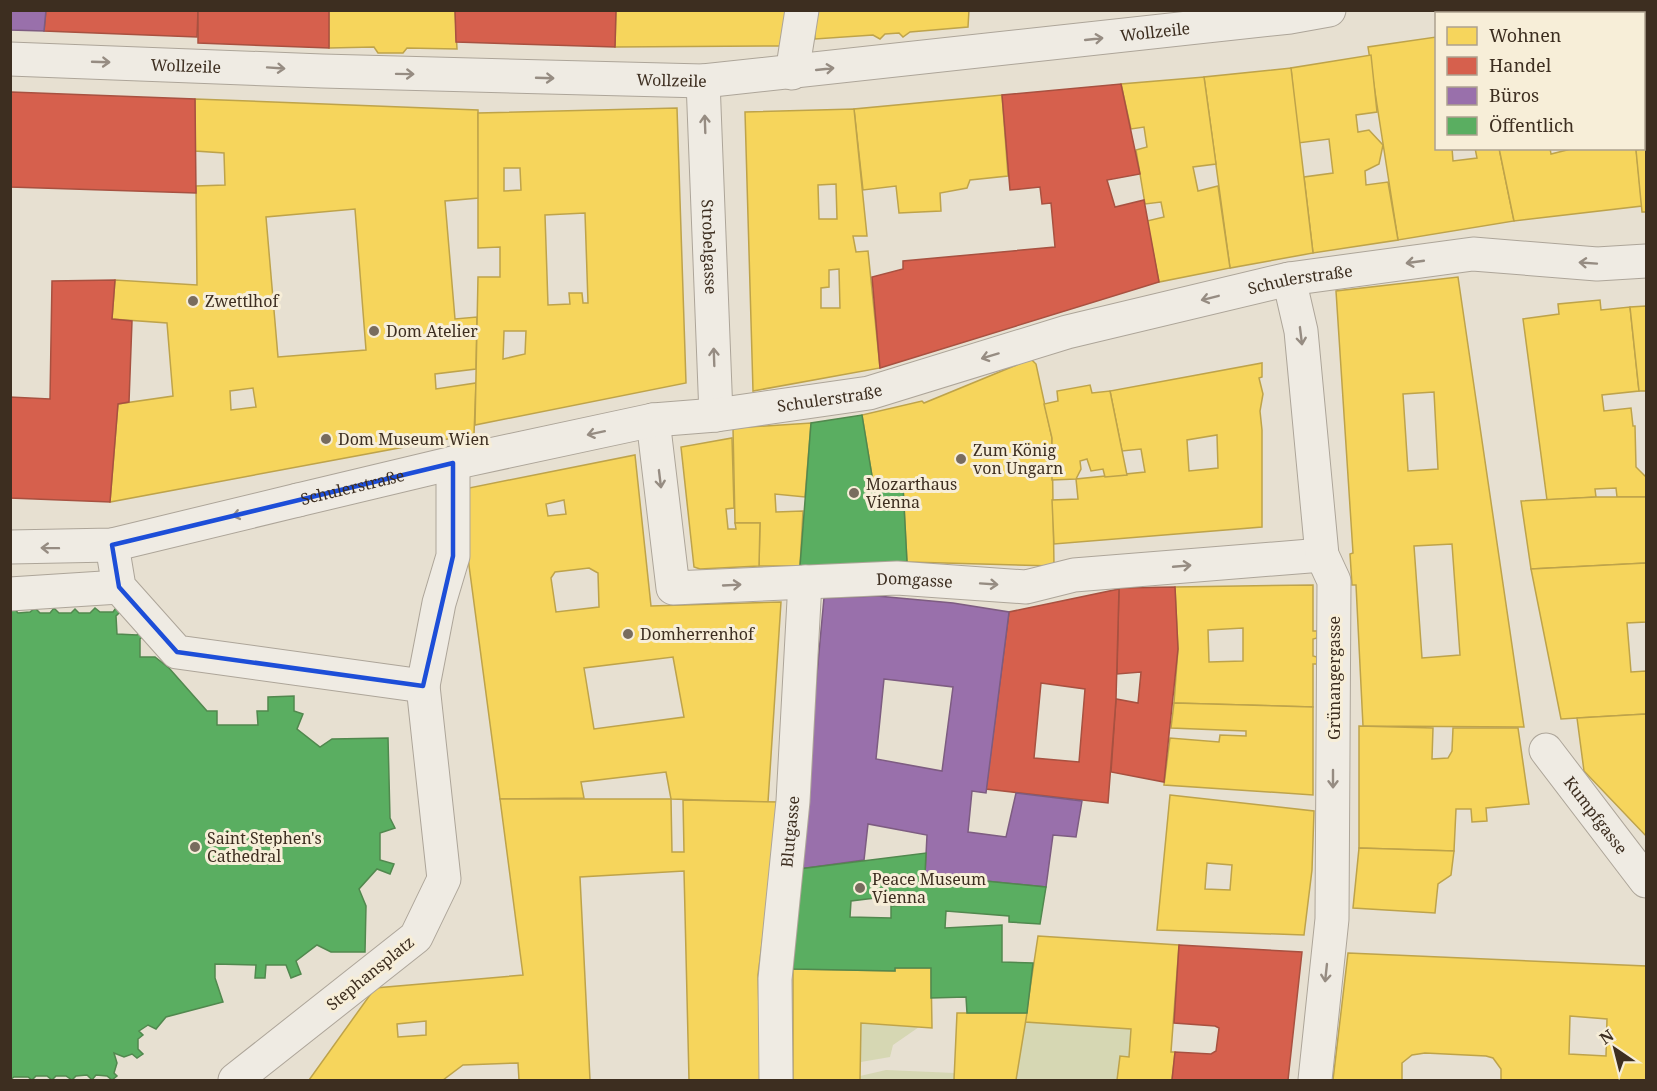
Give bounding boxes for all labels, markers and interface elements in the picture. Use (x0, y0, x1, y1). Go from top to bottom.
legend (1435, 12, 1645, 150)
street label: Wollzeile (1119, 17, 1191, 46)
text: Wohnen (1489, 23, 1562, 47)
one-way arrow (1083, 33, 1103, 44)
street label: Wollzeile (150, 53, 221, 78)
text: Handel (1489, 53, 1552, 77)
one-way arrow (90, 56, 110, 67)
one-way arrow (266, 63, 286, 74)
one-way arrow (814, 63, 834, 74)
one-way arrow (394, 68, 414, 79)
street label: Wollzeile (636, 68, 707, 92)
one-way arrow (534, 72, 554, 83)
text: Büros (1489, 83, 1539, 107)
text: Öffentlich (1489, 113, 1574, 137)
one-way arrow (699, 115, 711, 135)
street label: Strobelgasse (697, 199, 722, 295)
one-way arrow (1406, 256, 1425, 267)
one-way arrow (1579, 258, 1599, 269)
street label: Schulerstraße (1245, 259, 1354, 299)
place label: Zwettlhof (205, 290, 280, 312)
one-way arrow (1201, 292, 1220, 304)
marker: Zwettlhof (186, 294, 200, 308)
place label: Dom Atelier (386, 320, 478, 342)
marker: Dom Atelier (367, 324, 381, 338)
one-way arrow (1296, 326, 1307, 345)
one-way arrow (708, 347, 719, 367)
one-way arrow (981, 351, 1000, 362)
street label: Schulerstraße (776, 379, 885, 417)
one-way arrow (587, 427, 606, 439)
place label: Dom Museum Wien (338, 428, 489, 450)
marker: Dom Museum Wien (319, 432, 333, 446)
place label: Zum König von Ungarn (973, 439, 1063, 479)
marker: Zum König von Ungarn (954, 452, 968, 466)
street label: Schulerstraße (298, 464, 407, 510)
one-way arrow (655, 468, 666, 488)
place label: Mozarthaus Vienna (866, 473, 957, 513)
marker: Mozarthaus Vienna (847, 486, 861, 500)
one-way arrow (232, 509, 251, 520)
one-way arrow (40, 542, 60, 553)
one-way arrow (1172, 560, 1192, 571)
street label: Domgasse (876, 567, 954, 593)
one-way arrow (979, 579, 999, 590)
one-way arrow (721, 580, 741, 591)
street label: Grünangergasse (1323, 616, 1345, 740)
place label: Domherrenhof (640, 623, 756, 645)
marker: Domherrenhof (621, 627, 635, 641)
one-way arrow (1327, 768, 1339, 788)
street label: Kumpfgasse (1559, 772, 1633, 859)
street label: Blutgasse (775, 795, 804, 869)
place label: Saint Stephen's Cathedral (207, 827, 322, 867)
marker: Saint Stephen's Cathedral (188, 840, 202, 854)
place label: Peace Museum Vienna (872, 868, 986, 908)
marker: Peace Museum Vienna (853, 881, 867, 895)
street label: Stephansplatz (321, 931, 419, 1015)
one-way arrow (1320, 963, 1331, 983)
north arrow (1585, 1019, 1645, 1079)
text: N (1595, 1024, 1618, 1049)

